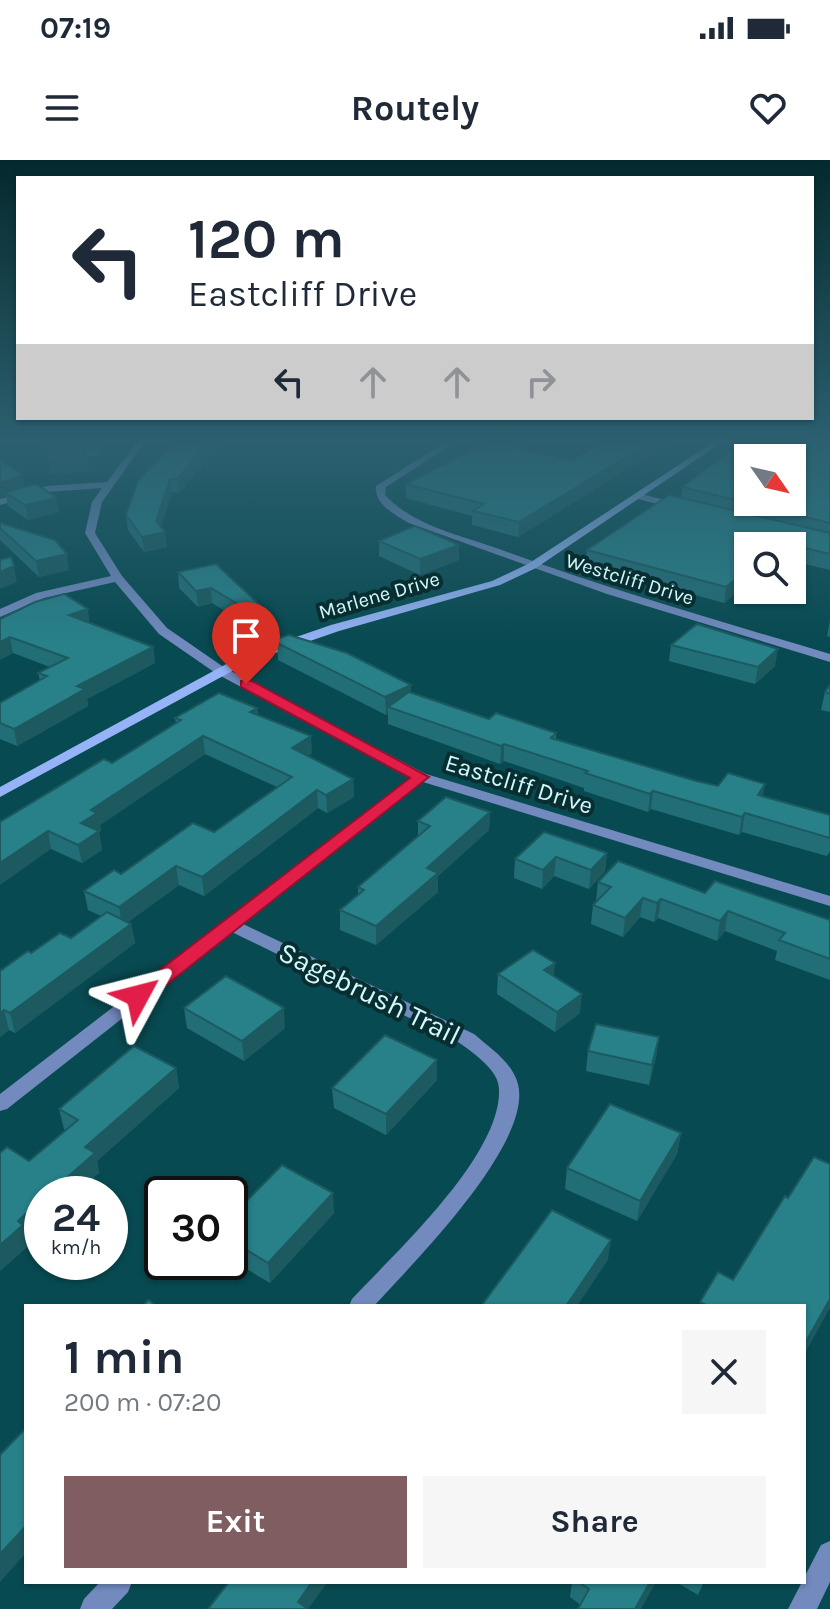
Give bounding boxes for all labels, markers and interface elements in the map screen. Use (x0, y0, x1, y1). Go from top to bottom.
text: 07:19 (40, 10, 111, 46)
icon: menu (40, 86, 84, 130)
icon: heart (746, 86, 790, 130)
text: Routely (351, 87, 479, 129)
text: 120 m (188, 206, 345, 271)
icon: left (56, 208, 160, 312)
text: Eastcliff Drive (188, 273, 417, 315)
icon: left (267, 360, 311, 404)
icon: ahead (351, 360, 395, 404)
icon: ahead (435, 360, 479, 404)
icon: right (519, 360, 563, 404)
north arrow (734, 444, 806, 516)
map controls (734, 444, 806, 604)
button: search (734, 532, 806, 604)
street label: Westcliff Drive (563, 549, 697, 610)
street label: Marlene Drive (316, 567, 442, 624)
pin (212, 602, 280, 684)
icon: arrive (224, 614, 268, 658)
street label: Eastcliff Drive (442, 748, 596, 820)
street label: Sagebrush Trail (273, 935, 466, 1052)
position arrow (96, 954, 180, 1038)
speed limit sign: 30 (144, 1176, 248, 1280)
text: 24 (52, 1194, 100, 1241)
text: km/h (51, 1236, 101, 1259)
text: 1 min (64, 1329, 184, 1385)
button: close (682, 1330, 766, 1414)
text: 200 m · 07:20 (64, 1387, 222, 1418)
button: Exit (64, 1476, 407, 1568)
button: Share (423, 1476, 766, 1568)

